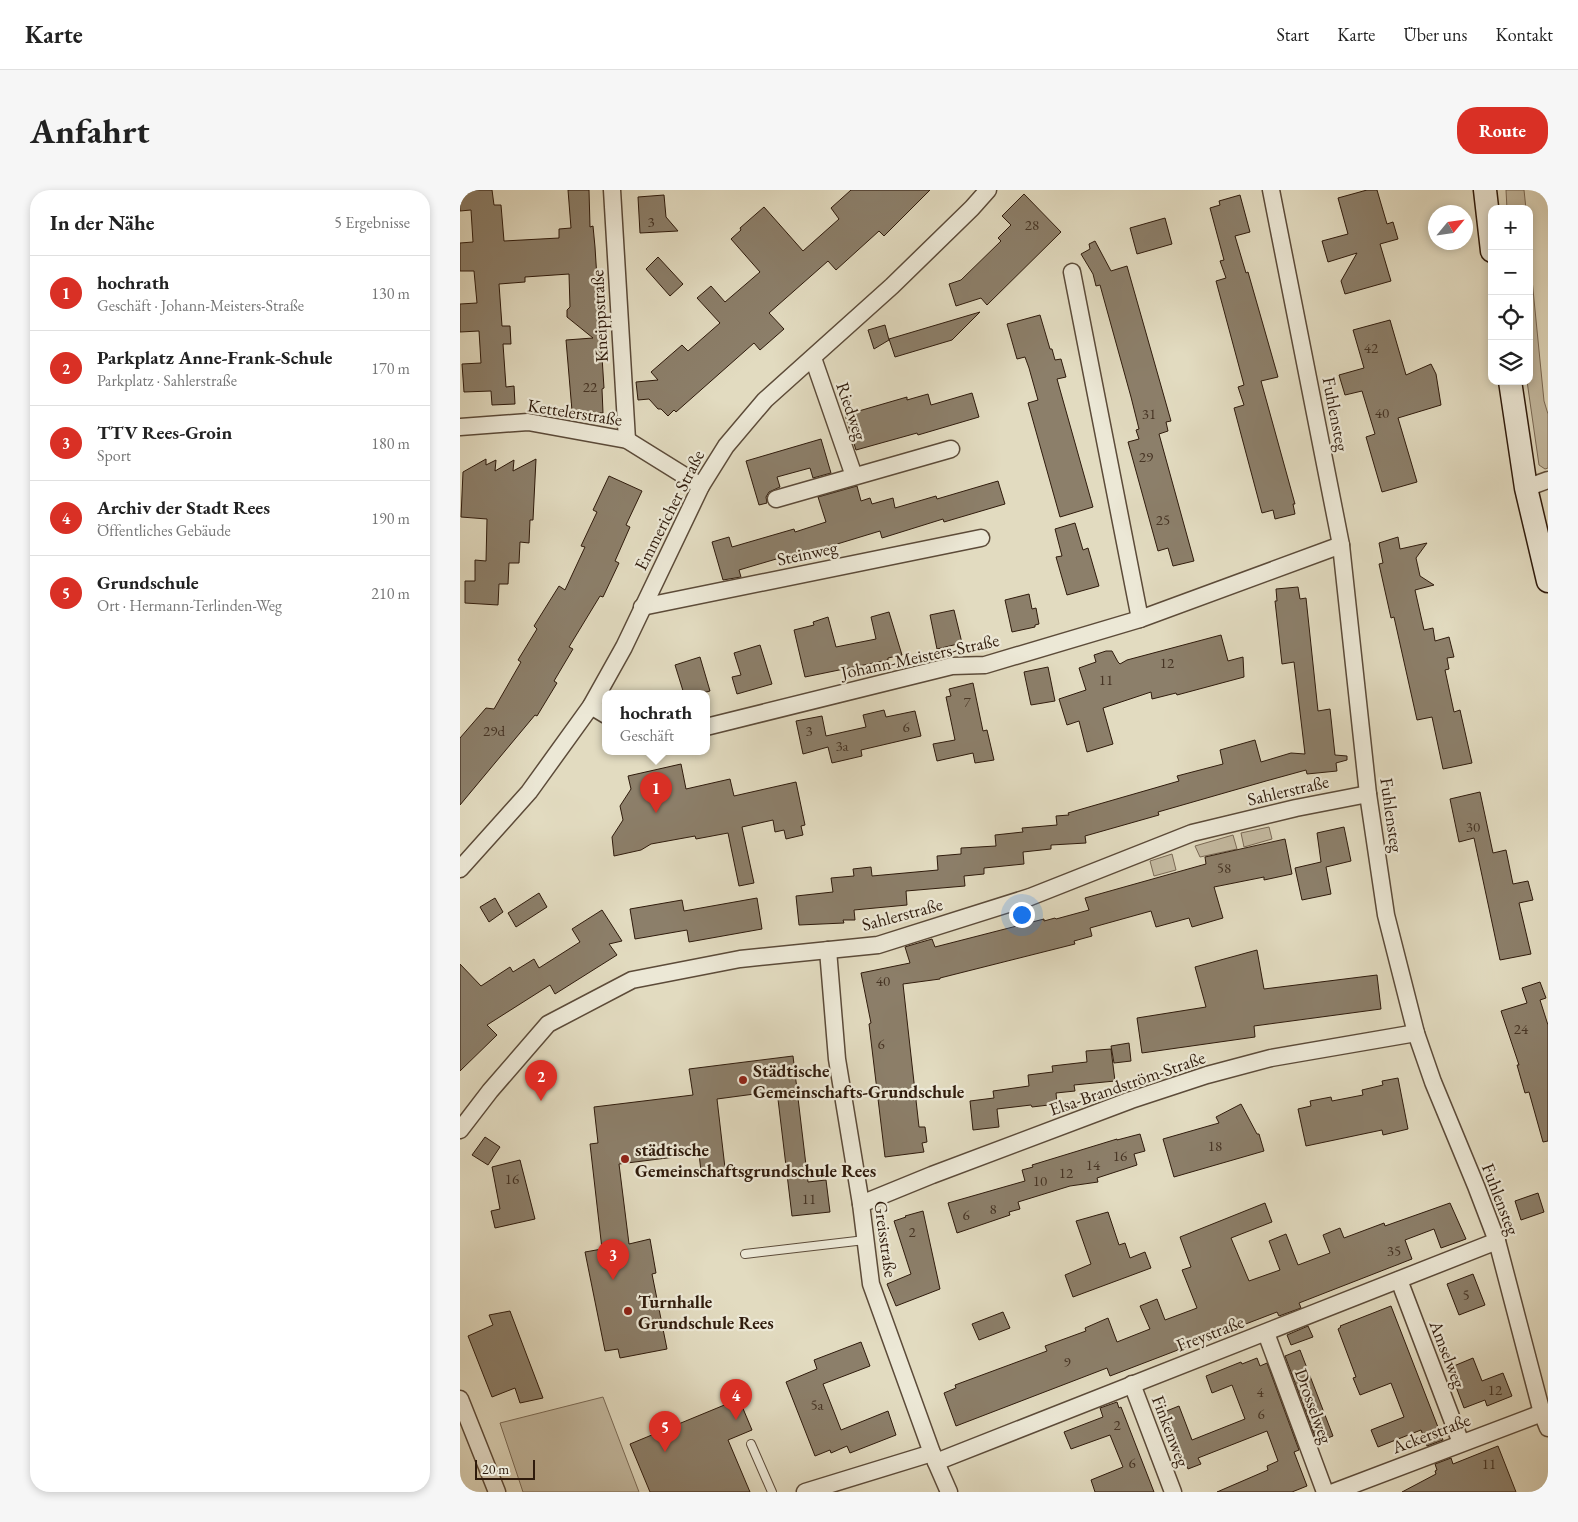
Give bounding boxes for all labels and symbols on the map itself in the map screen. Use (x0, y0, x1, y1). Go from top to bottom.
north arrow (1428, 205, 1473, 250)
house number: 3 (647, 212, 655, 231)
house number: 28 (1025, 215, 1039, 234)
street label: Kneippstraße (585, 269, 613, 363)
house number: 42 (1364, 338, 1379, 357)
street label: Fuhlensteg (1318, 375, 1354, 453)
house number: 22 (583, 377, 598, 396)
street label: Riedweg (831, 379, 873, 443)
street label: Kettelerstraße (526, 393, 624, 431)
house number: 40 (1375, 403, 1389, 422)
house number: 31 (1142, 404, 1156, 423)
street label: Emmericher Straße (629, 446, 709, 574)
house number: 29 (1139, 447, 1153, 466)
house number: 25 (1156, 510, 1170, 529)
street label: Steinweg (775, 535, 839, 571)
street label: Johann-Meisters-Straße (837, 628, 1001, 684)
house number: 12 (1160, 653, 1175, 672)
house number: 11 (1099, 670, 1113, 689)
house number: 7 (963, 692, 971, 711)
house number: 6 (902, 717, 910, 736)
house number: 29d (483, 721, 505, 740)
house number: 3 (805, 721, 813, 740)
house number: 3a (835, 736, 849, 755)
street label: Sahlerstraße (1245, 769, 1331, 811)
pin: 1 (640, 772, 672, 813)
street label: Fuhlensteg (1375, 776, 1409, 854)
house number: 30 (1466, 817, 1480, 836)
house number: 58 (1217, 858, 1231, 877)
street label: Sahlerstraße (859, 892, 945, 936)
your location (1009, 902, 1035, 928)
house number: 40 (876, 971, 890, 990)
house number: 24 (1514, 1019, 1529, 1038)
house number: 6 (877, 1034, 885, 1053)
street label: Elsa-Brandström-Straße (1046, 1046, 1208, 1120)
place label: Städtische Gemeinschafts-Grundschule (753, 1059, 965, 1103)
pin: 2 (525, 1060, 557, 1101)
marker: Städtische Gemeinschafts-Grundschule (737, 1074, 749, 1086)
house number: 18 (1208, 1136, 1222, 1155)
place label: städtische Gemeinschaftsgrundschule Rees (635, 1138, 876, 1182)
house number: 16 (1113, 1146, 1127, 1165)
marker: städtische Gemeinschaftsgrundschule Rees (619, 1153, 631, 1165)
house number: 14 (1086, 1155, 1101, 1174)
street label: Fuhlensteg (1477, 1160, 1525, 1238)
house number: 12 (1059, 1163, 1074, 1182)
house number: 16 (505, 1169, 519, 1188)
house number: 10 (1033, 1171, 1047, 1190)
house number: 11 (802, 1189, 816, 1208)
street label: Greisstraße (869, 1199, 903, 1279)
house number: 8 (989, 1199, 997, 1218)
house number: 6 (962, 1205, 970, 1224)
house number: 2 (908, 1222, 916, 1241)
pin: 3 (597, 1239, 629, 1280)
house number: 35 (1387, 1241, 1401, 1260)
house number: 5 (1462, 1285, 1470, 1304)
place label: Turnhalle Grundschule Rees (638, 1290, 774, 1334)
marker: Turnhalle Grundschule Rees (622, 1305, 634, 1317)
street label: Freystraße (1173, 1310, 1247, 1356)
street label: Amselweg (1424, 1316, 1471, 1391)
house number: 9 (1063, 1352, 1071, 1371)
street label: Drosselweg (1290, 1365, 1338, 1447)
pin: 4 (720, 1379, 752, 1420)
house number: 12 (1488, 1380, 1503, 1399)
house number: 4 (1256, 1382, 1264, 1401)
street label: Finkenweg (1147, 1392, 1195, 1470)
house number: 5a (810, 1395, 824, 1414)
house number: 6 (1257, 1404, 1265, 1423)
street label: Ackerstraße (1388, 1408, 1473, 1459)
pin: 5 (649, 1411, 681, 1452)
house number: 2 (1113, 1415, 1121, 1434)
house number: 6 (1128, 1453, 1136, 1472)
house number: 11 (1482, 1454, 1496, 1473)
scale bar (475, 1457, 535, 1480)

